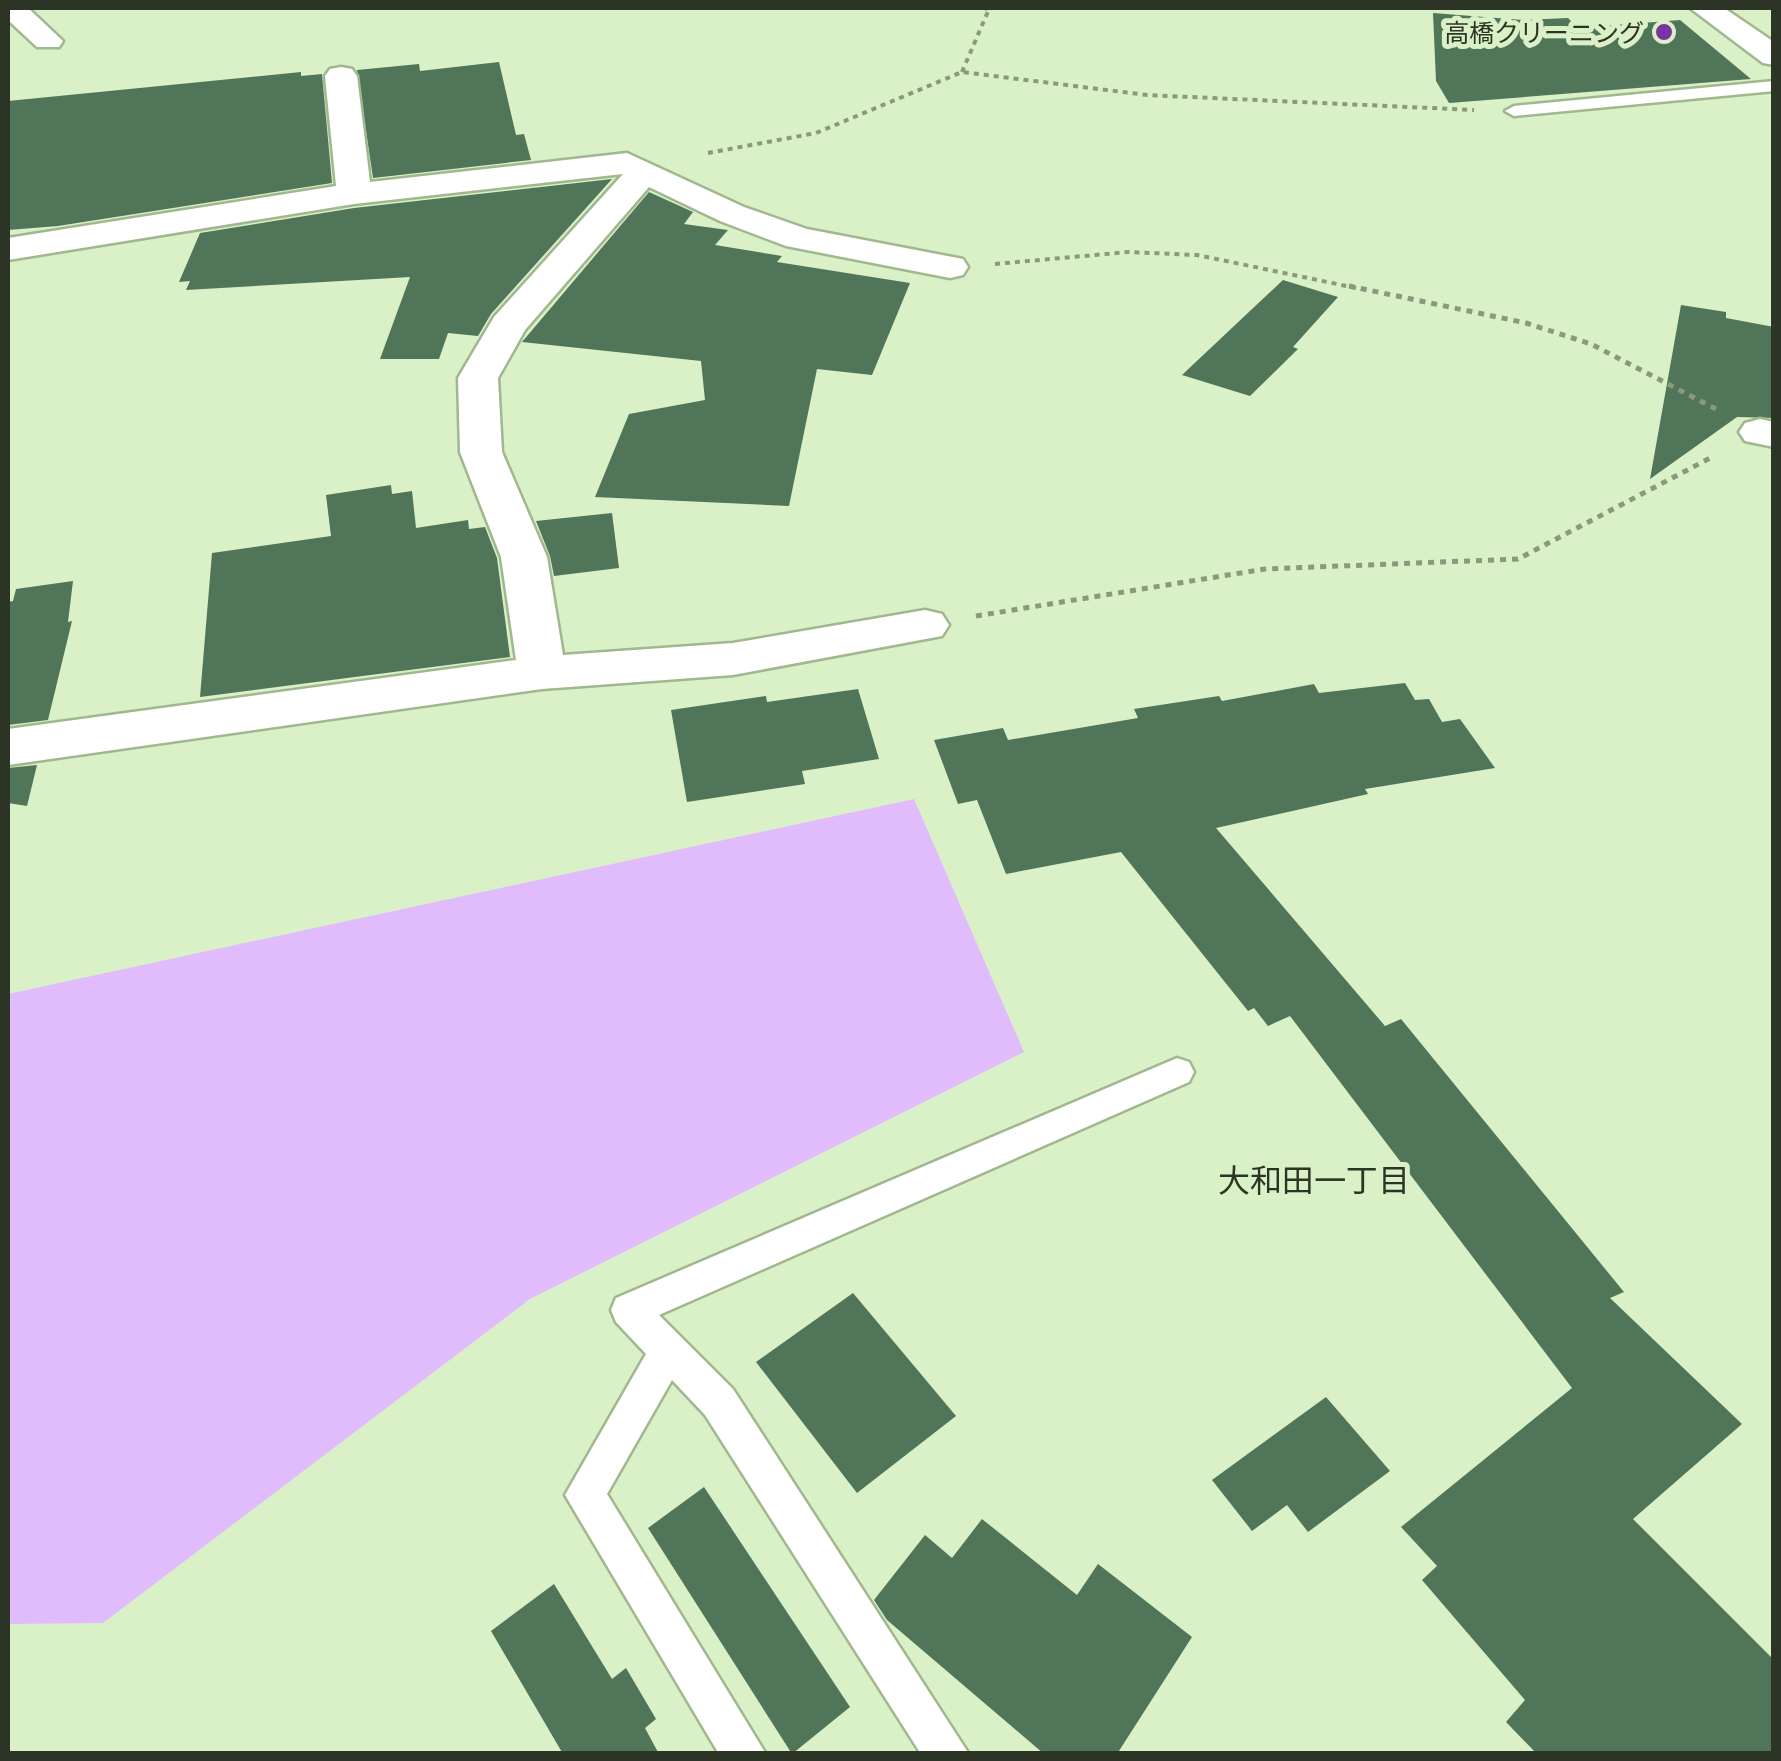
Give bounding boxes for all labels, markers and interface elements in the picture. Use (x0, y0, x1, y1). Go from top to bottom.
place label: 高橋クリーニング (1444, 17, 1644, 48)
marker: 高橋クリーニング (1653, 21, 1675, 43)
district label: 大和田一丁目 (1218, 1160, 1410, 1200)

